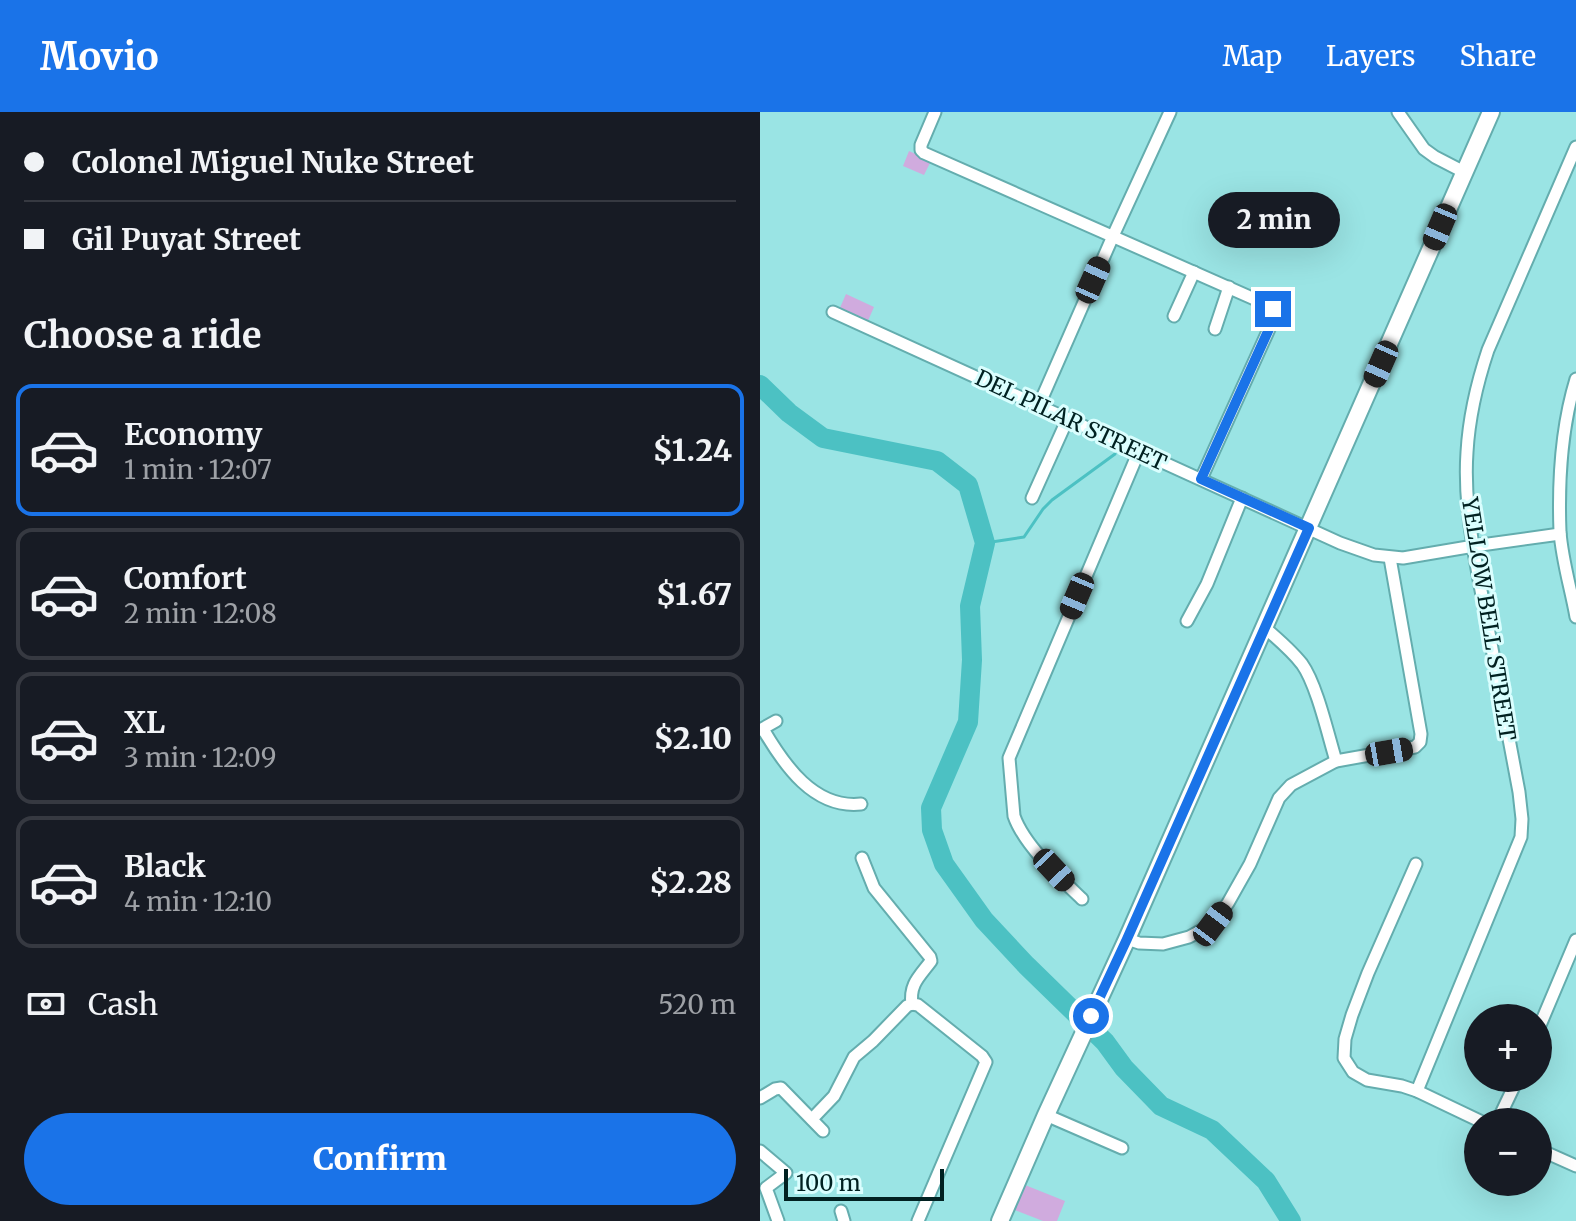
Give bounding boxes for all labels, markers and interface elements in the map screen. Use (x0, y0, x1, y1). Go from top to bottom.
text: Movio (40, 33, 159, 80)
text: Map (1222, 38, 1282, 74)
text: Layers (1326, 38, 1415, 74)
text: Share (1459, 38, 1536, 74)
text: Colonel Miguel Nuke Street (72, 143, 474, 181)
callout: 2 min (1207, 193, 1339, 249)
car (1420, 200, 1460, 254)
text: 2 min (1237, 203, 1311, 236)
text: Gil Puyat Street (72, 220, 301, 258)
car (1072, 253, 1114, 307)
route end (1255, 291, 1291, 327)
text: Choose a ride (24, 313, 261, 358)
car (1360, 337, 1402, 391)
street label: DEL PILAR STREET (971, 363, 1171, 477)
icon: car (28, 414, 100, 486)
text: Economy (124, 415, 262, 453)
text: $1.24 (653, 431, 732, 469)
text: 1 min · 12:07 (124, 453, 272, 486)
street label: YELLOW BELL STREET (1456, 494, 1522, 743)
icon: car (28, 558, 100, 630)
text: Comfort (124, 559, 247, 597)
car (1057, 569, 1097, 623)
text: $1.67 (656, 575, 732, 613)
text: 2 min · 12:08 (124, 597, 277, 630)
icon: car (28, 702, 100, 774)
text: XL (124, 703, 165, 741)
text: $2.10 (654, 719, 732, 757)
car (1363, 736, 1415, 768)
text: 3 min · 12:09 (124, 741, 277, 774)
car (1029, 844, 1079, 896)
icon: car (28, 846, 100, 918)
text: Black (124, 847, 206, 885)
text: $2.28 (649, 863, 732, 901)
text: 4 min · 12:10 (124, 885, 272, 918)
car (1189, 898, 1237, 950)
icon: cash (24, 982, 68, 1026)
text: Cash (88, 985, 158, 1023)
text: 520 m (658, 988, 736, 1021)
route start (1073, 998, 1109, 1034)
map controls (1464, 1004, 1552, 1196)
button: + (1464, 1004, 1552, 1092)
button: − (1464, 1108, 1552, 1196)
button: Confirm (24, 1113, 736, 1205)
scale bar (784, 1165, 944, 1201)
text: 100 m (796, 1169, 861, 1197)

